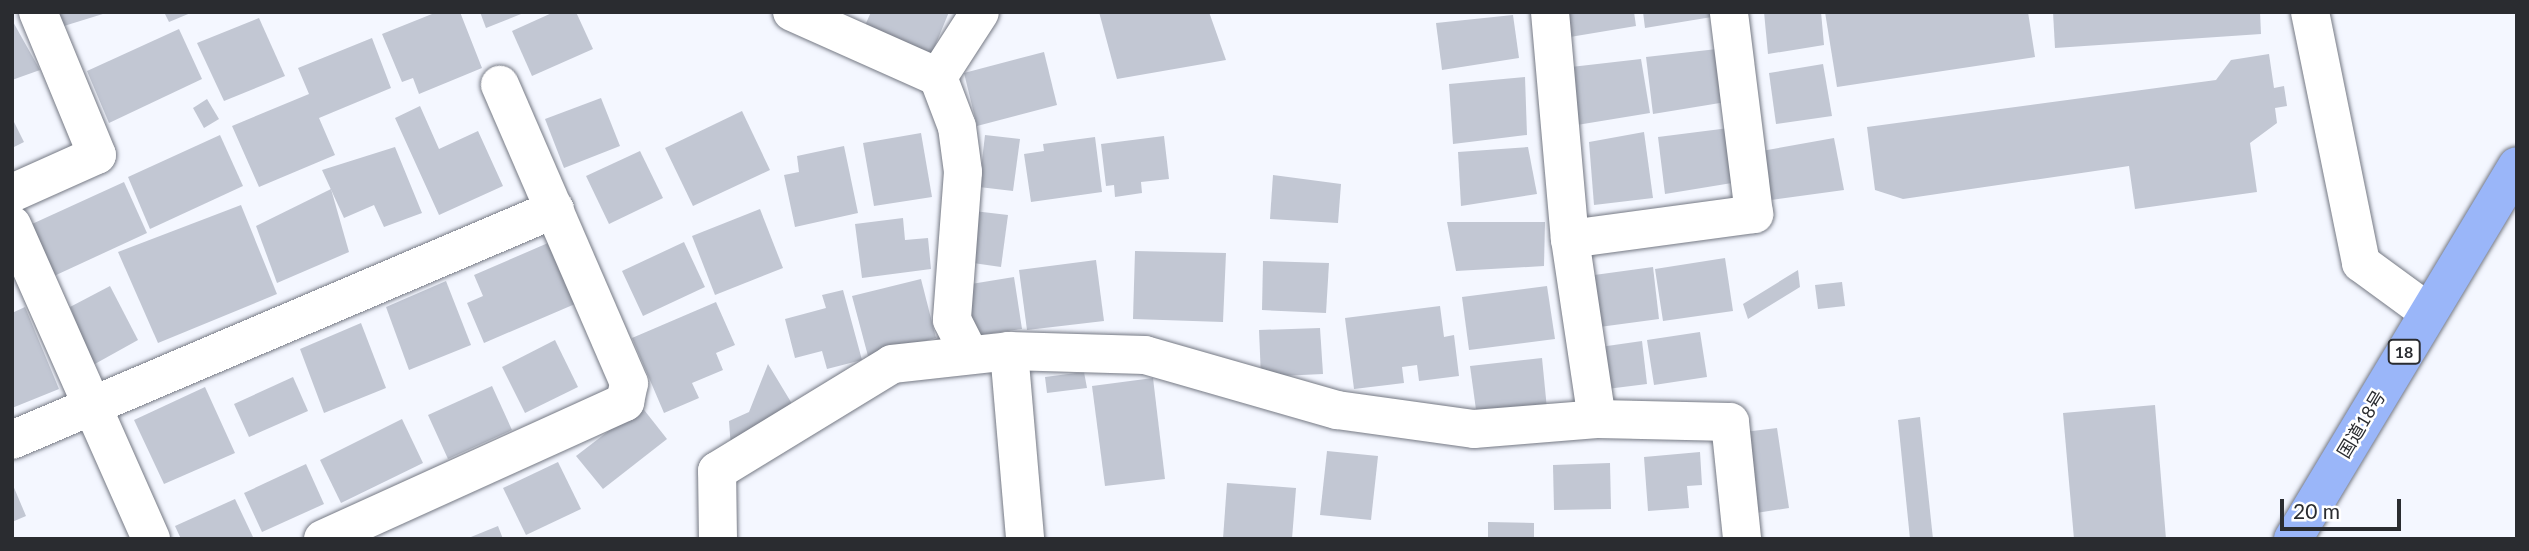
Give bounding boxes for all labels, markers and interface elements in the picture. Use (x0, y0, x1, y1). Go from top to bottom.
road number: 18 (2386, 340, 2422, 364)
street label: 国道18号 (2332, 386, 2390, 462)
scale bar (2284, 484, 2405, 528)
text: 20 m (2293, 498, 2340, 523)

